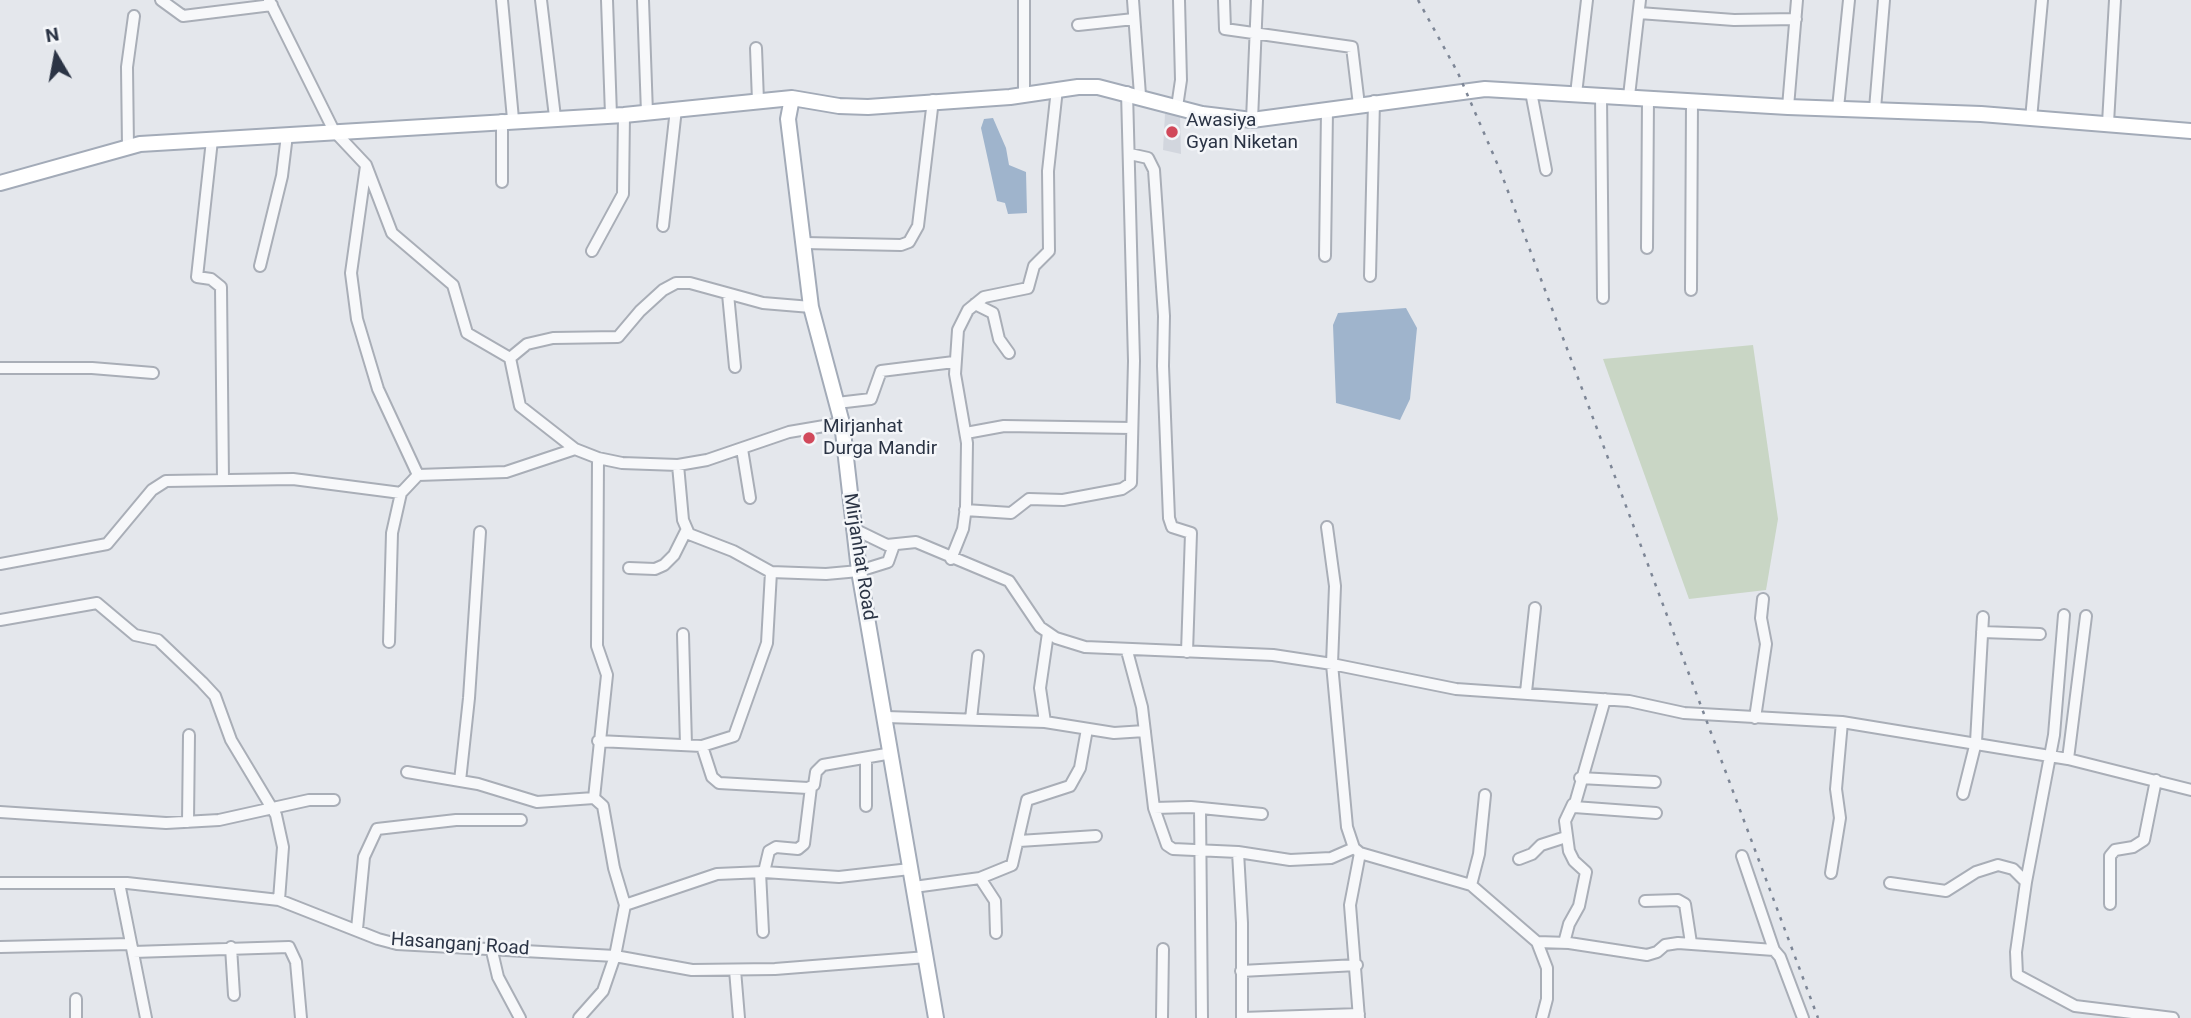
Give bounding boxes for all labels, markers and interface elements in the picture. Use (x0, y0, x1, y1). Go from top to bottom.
north arrow (21, 21, 91, 91)
text: N (44, 22, 61, 47)
place label: Awasiya Gyan Niketan (1186, 110, 1298, 154)
marker: Awasiya Gyan Niketan (1164, 124, 1180, 140)
place label: Mirjanhat Durga Mandir (823, 416, 937, 460)
marker: Mirjanhat Durga Mandir (801, 430, 817, 446)
street label: Mirjanhat Road (838, 492, 880, 622)
street label: Hasanganj Road (390, 929, 530, 961)

